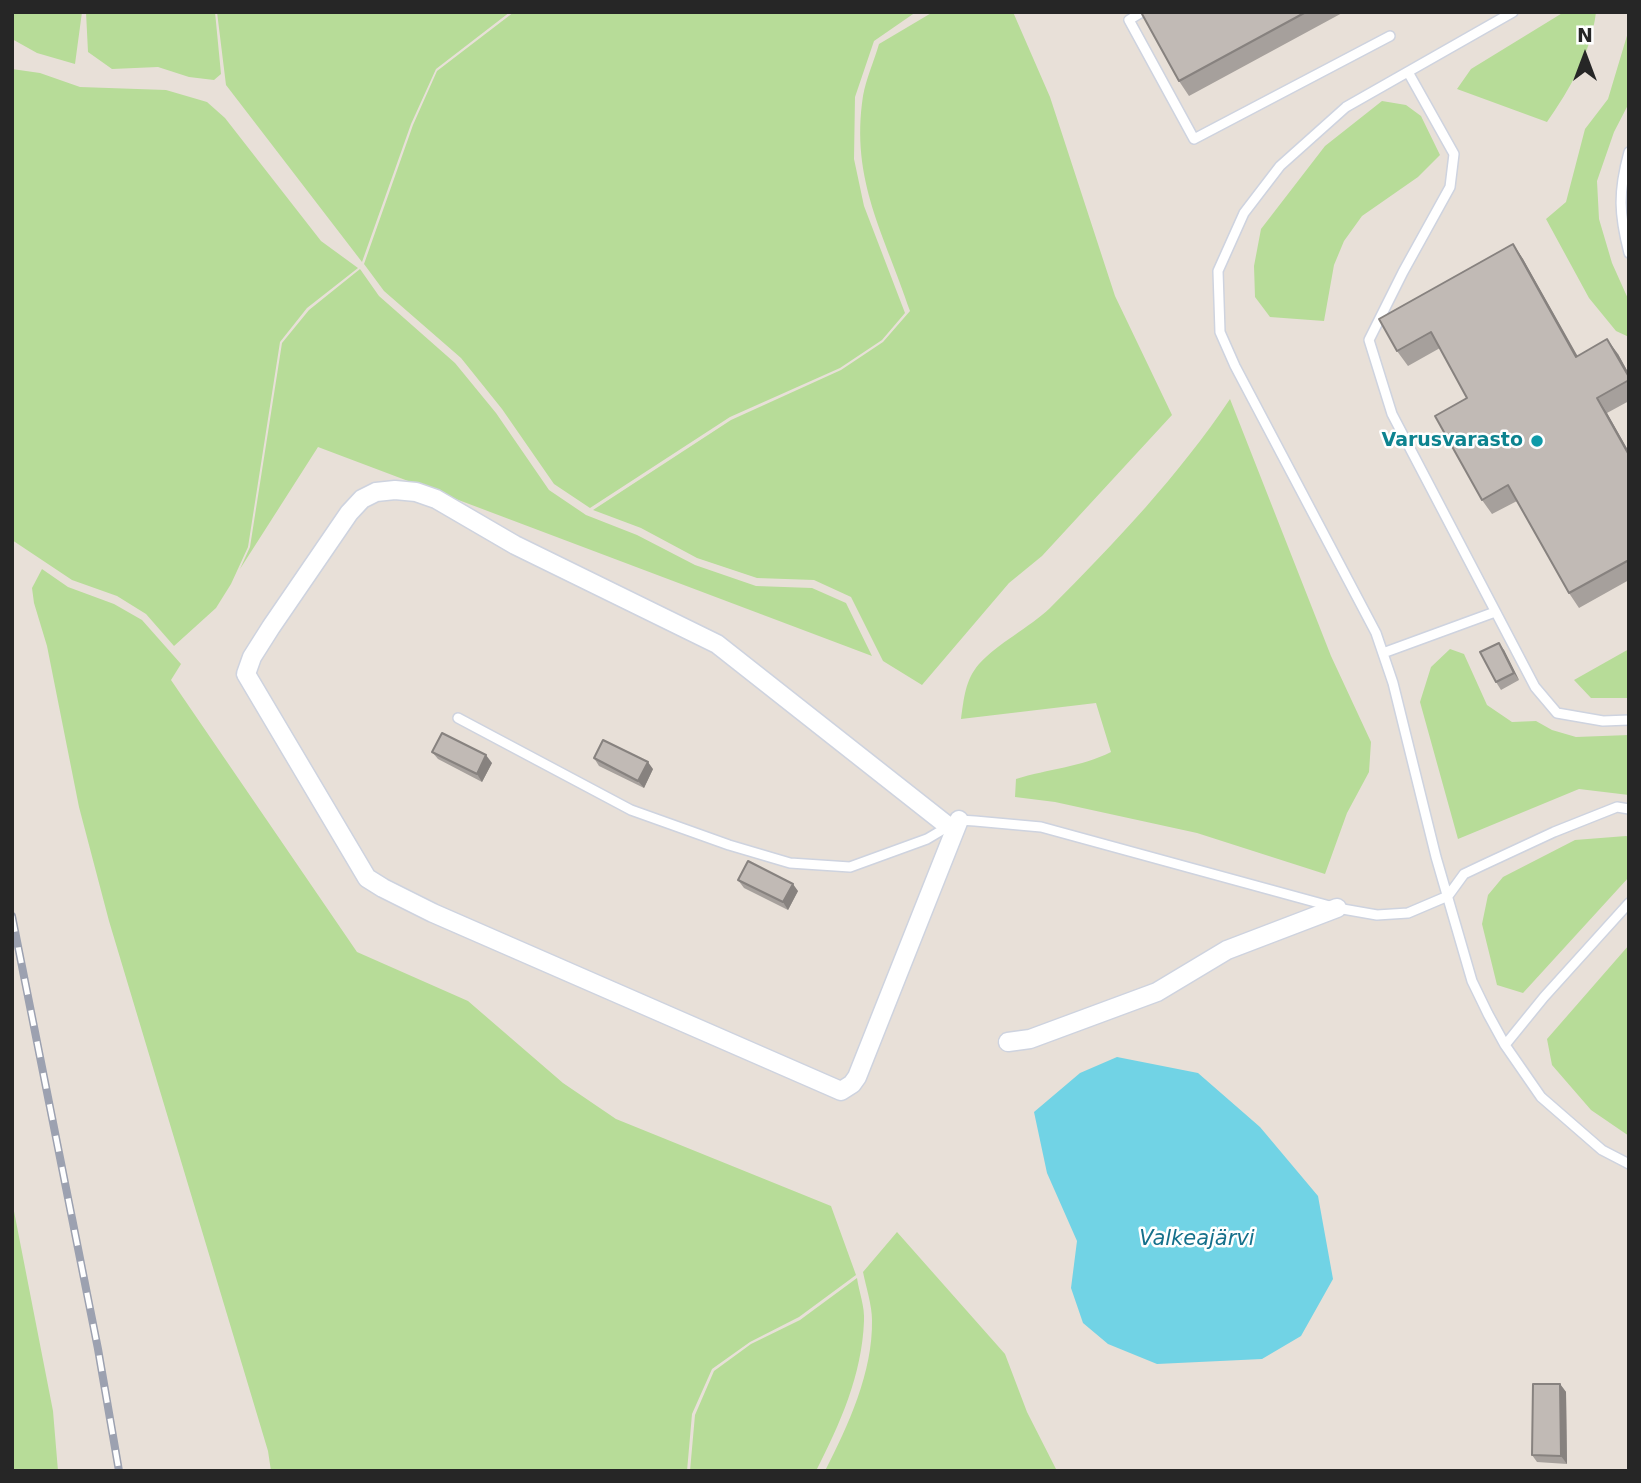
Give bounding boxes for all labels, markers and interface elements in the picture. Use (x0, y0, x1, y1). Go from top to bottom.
north arrow (1550, 21, 1620, 91)
text: N (1577, 24, 1593, 46)
place label: Varusvarasto (1381, 430, 1523, 452)
marker: Varusvarasto (1529, 433, 1545, 449)
water label: Valkeajärvi (1139, 1227, 1255, 1253)

